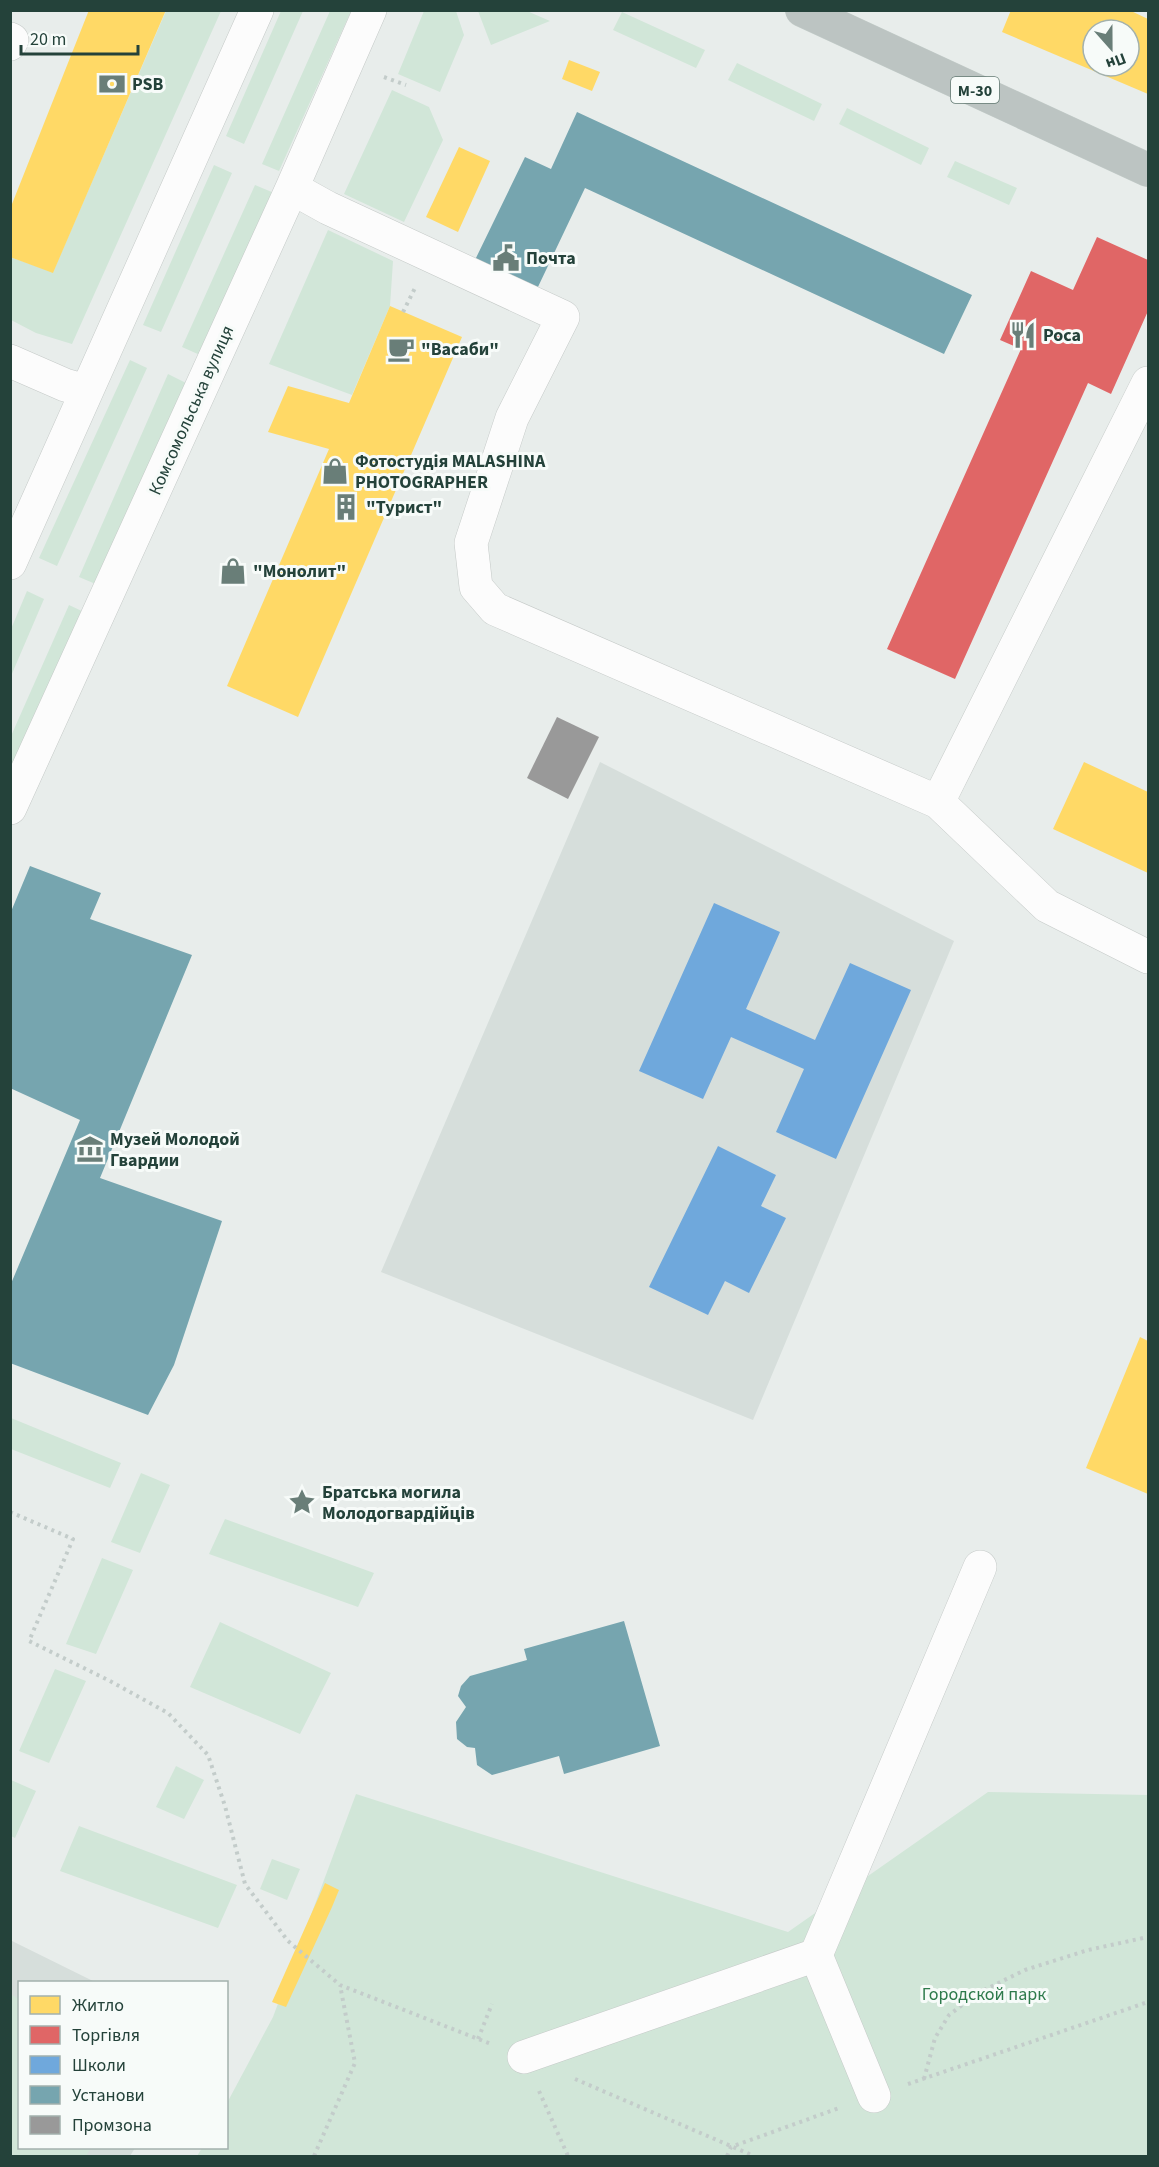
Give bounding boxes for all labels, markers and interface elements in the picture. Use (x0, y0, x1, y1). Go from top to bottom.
scale bar (21, 18, 138, 56)
north arrow (1081, 18, 1141, 78)
text: 20 m (30, 27, 66, 52)
text: Пн (1103, 47, 1129, 75)
bank icon: PSB (97, 69, 127, 99)
place label: PSB (132, 72, 164, 97)
road number: М-30 (951, 77, 999, 103)
public building icon: Почта (491, 243, 521, 273)
place label: Почта (526, 246, 576, 271)
restaurant icon: Роса (1008, 320, 1038, 350)
street label: Комсомольська вулиця (143, 321, 240, 499)
place label: Роса (1043, 323, 1081, 348)
cafe icon: "Васаби" (386, 334, 416, 364)
place label: "Васаби" (421, 337, 499, 362)
place label: Фотостудія MALASHINA PHOTOGRAPHER (355, 449, 546, 495)
shop icon: Фотостудія MALASHINA PHOTOGRAPHER (320, 456, 350, 486)
building icon: "Турист" (331, 492, 361, 522)
place label: "Турист" (366, 495, 442, 520)
shop icon: "Монолит" (218, 556, 248, 586)
place label: "Монолит" (253, 559, 346, 584)
place label: Музей Молодой Гвардии (110, 1127, 240, 1173)
museum icon: Музей Молодой Гвардии (75, 1134, 105, 1164)
place label: Братська могила Молодогвардійців (322, 1480, 475, 1526)
place icon: Братська могила Молодогвардійців (287, 1487, 317, 1517)
legend (18, 1981, 228, 2149)
park label: Городской парк (922, 1982, 1046, 2007)
text: Житло (72, 1993, 124, 2018)
text: Торгівля (72, 2023, 140, 2048)
text: Школи (72, 2053, 126, 2078)
text: Установи (72, 2083, 145, 2108)
text: Промзона (72, 2113, 152, 2138)

